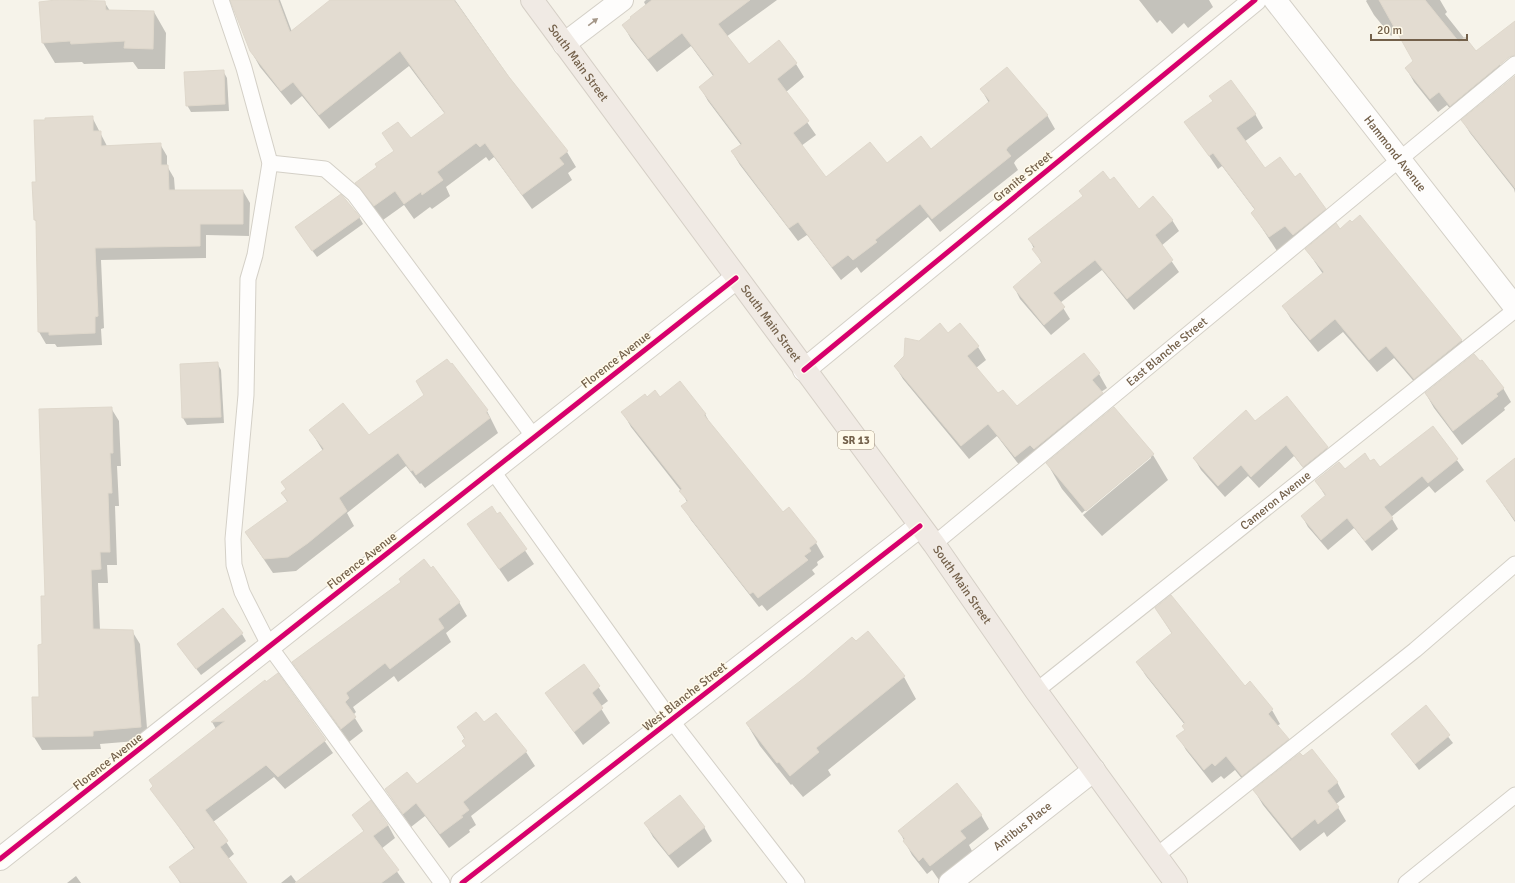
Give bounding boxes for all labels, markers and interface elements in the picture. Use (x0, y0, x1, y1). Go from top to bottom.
scale bar (1371, 16, 1467, 42)
one-way arrow (588, 18, 599, 26)
street label: South Main Street (545, 21, 612, 104)
text: 20 m (1377, 23, 1402, 38)
street label: Hammond Avenue (1361, 112, 1430, 195)
street label: Granite Street (990, 149, 1056, 205)
street label: South Main Street (737, 282, 804, 365)
street label: East Blanche Street (1123, 314, 1210, 389)
street label: Florence Avenue (578, 328, 654, 392)
road number: SR 13 (838, 431, 874, 449)
street label: Cameron Avenue (1237, 468, 1314, 533)
street label: Florence Avenue (324, 529, 400, 593)
street label: South Main Street (930, 542, 995, 627)
street label: West Blanche Street (640, 659, 730, 735)
street label: Florence Avenue (70, 730, 146, 794)
street label: Antibus Place (990, 799, 1055, 854)

